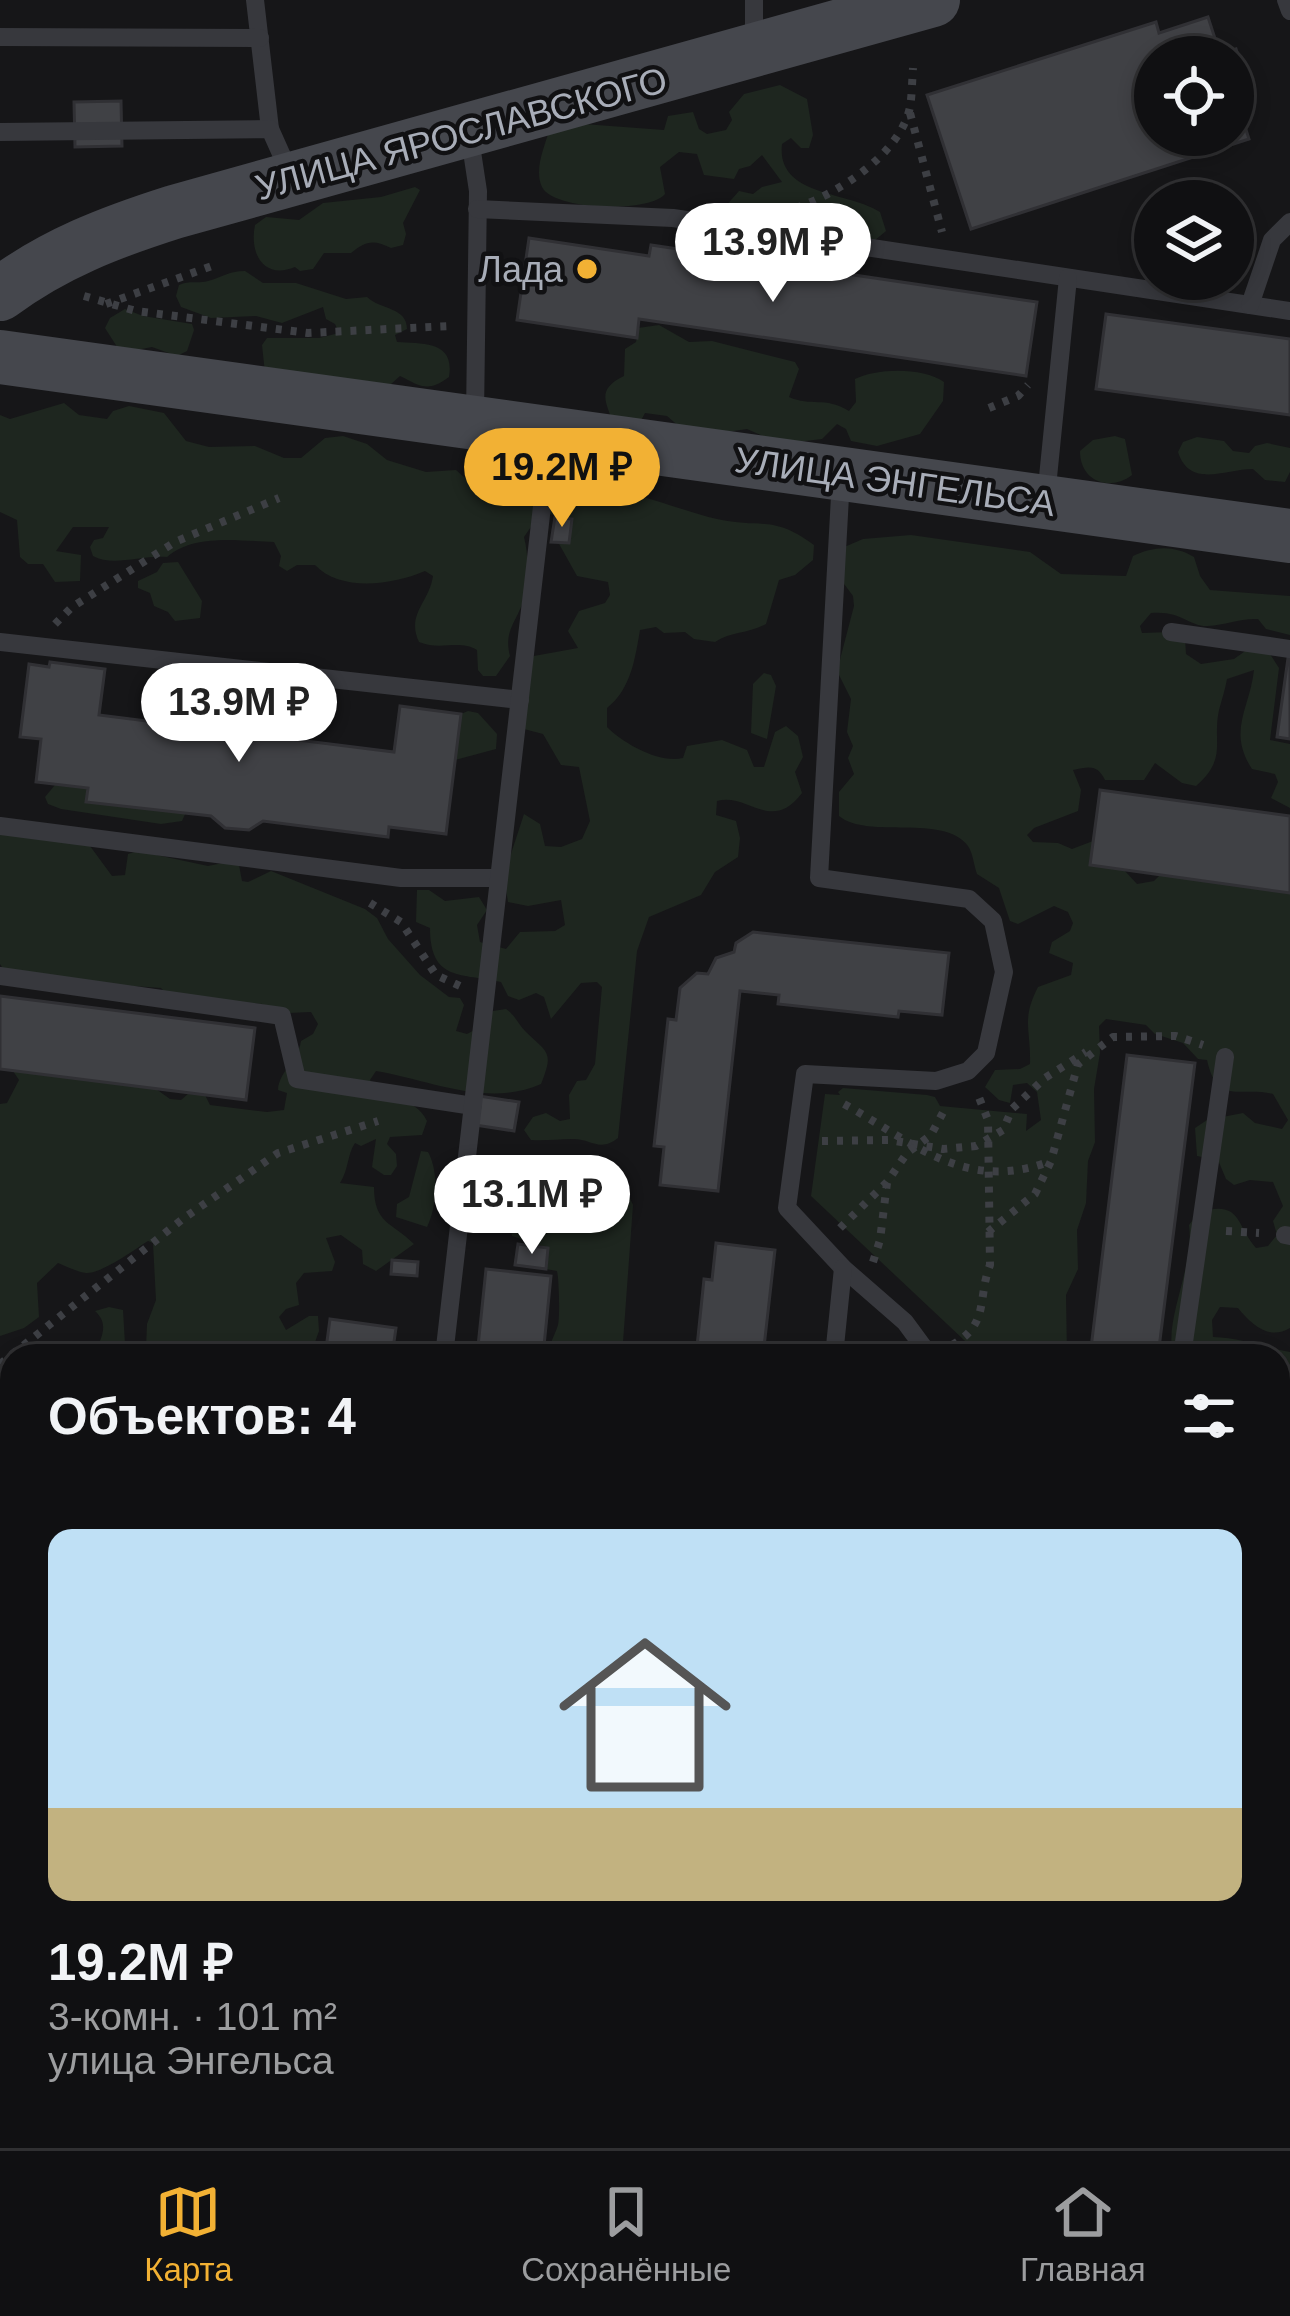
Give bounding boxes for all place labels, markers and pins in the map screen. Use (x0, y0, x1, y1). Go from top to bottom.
pin: 13.9M ₽ (662, 203, 884, 305)
place label: Лада (478, 249, 564, 290)
marker: Лада (574, 256, 600, 282)
pin: 19.2M ₽ (451, 428, 673, 530)
pin: 13.9M ₽ (128, 663, 350, 765)
pin: 13.1M ₽ (421, 1155, 643, 1257)

